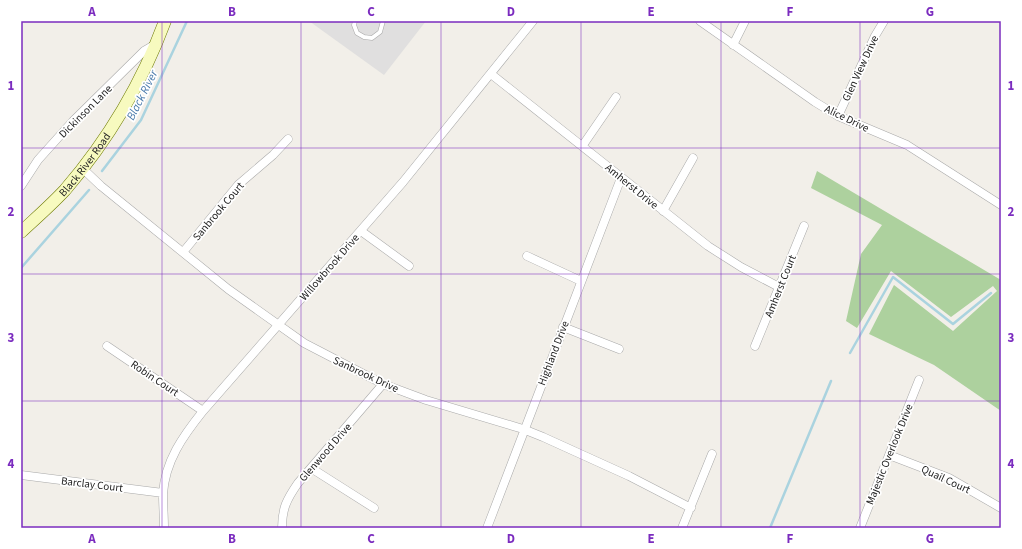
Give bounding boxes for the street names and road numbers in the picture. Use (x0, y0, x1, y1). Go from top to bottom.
street label: Glen View Drive (839, 32, 883, 104)
street label: Dickinson Lane (55, 81, 116, 141)
street label: Alice Drive (822, 101, 872, 136)
street label: Black River Road (56, 130, 114, 200)
street label: Amherst Drive (602, 160, 662, 213)
street label: Sanbrook Court (189, 178, 248, 244)
street label: Willowbrook Drive (296, 230, 363, 304)
street label: Amherst Court (761, 252, 800, 320)
street label: Highland Drive (534, 318, 573, 388)
street label: Sanbrook Drive (331, 353, 401, 396)
street label: Robin Court (128, 357, 182, 400)
street label: Majestic Overlook Drive (862, 401, 917, 507)
street label: Glenwood Drive (296, 419, 355, 485)
street label: Quail Court (919, 462, 973, 497)
street label: Barclay Court (60, 473, 124, 496)

